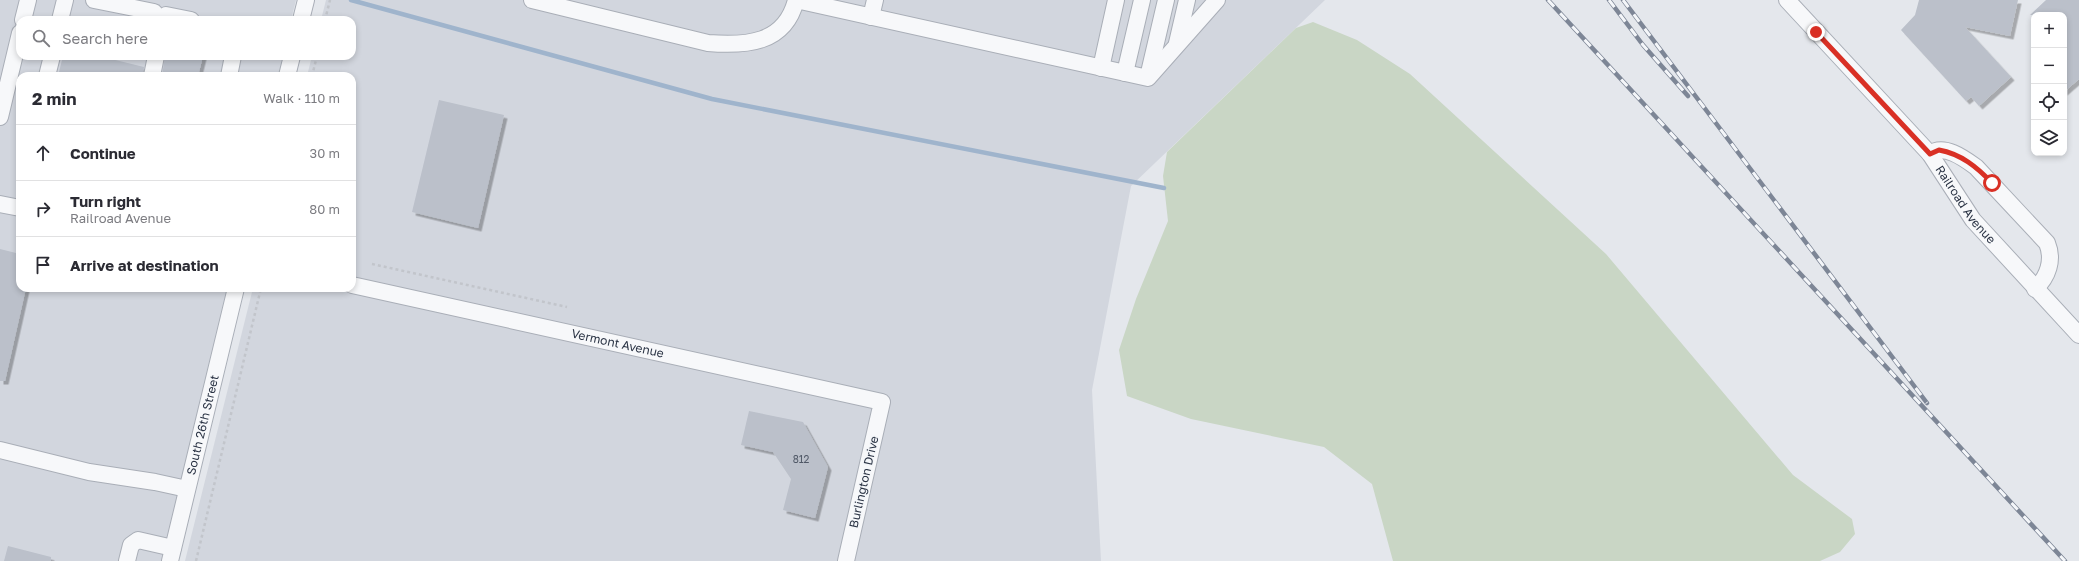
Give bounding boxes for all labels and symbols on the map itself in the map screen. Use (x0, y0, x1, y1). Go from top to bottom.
route end (1807, 23, 1825, 41)
street label: Railroad Avenue (1932, 162, 1999, 247)
route start (1983, 174, 2001, 192)
street label: Vermont Avenue (570, 326, 665, 361)
street label: South 26th Street (183, 373, 222, 476)
street label: Burlington Drive (846, 434, 881, 529)
house number: 812 (793, 453, 810, 465)

